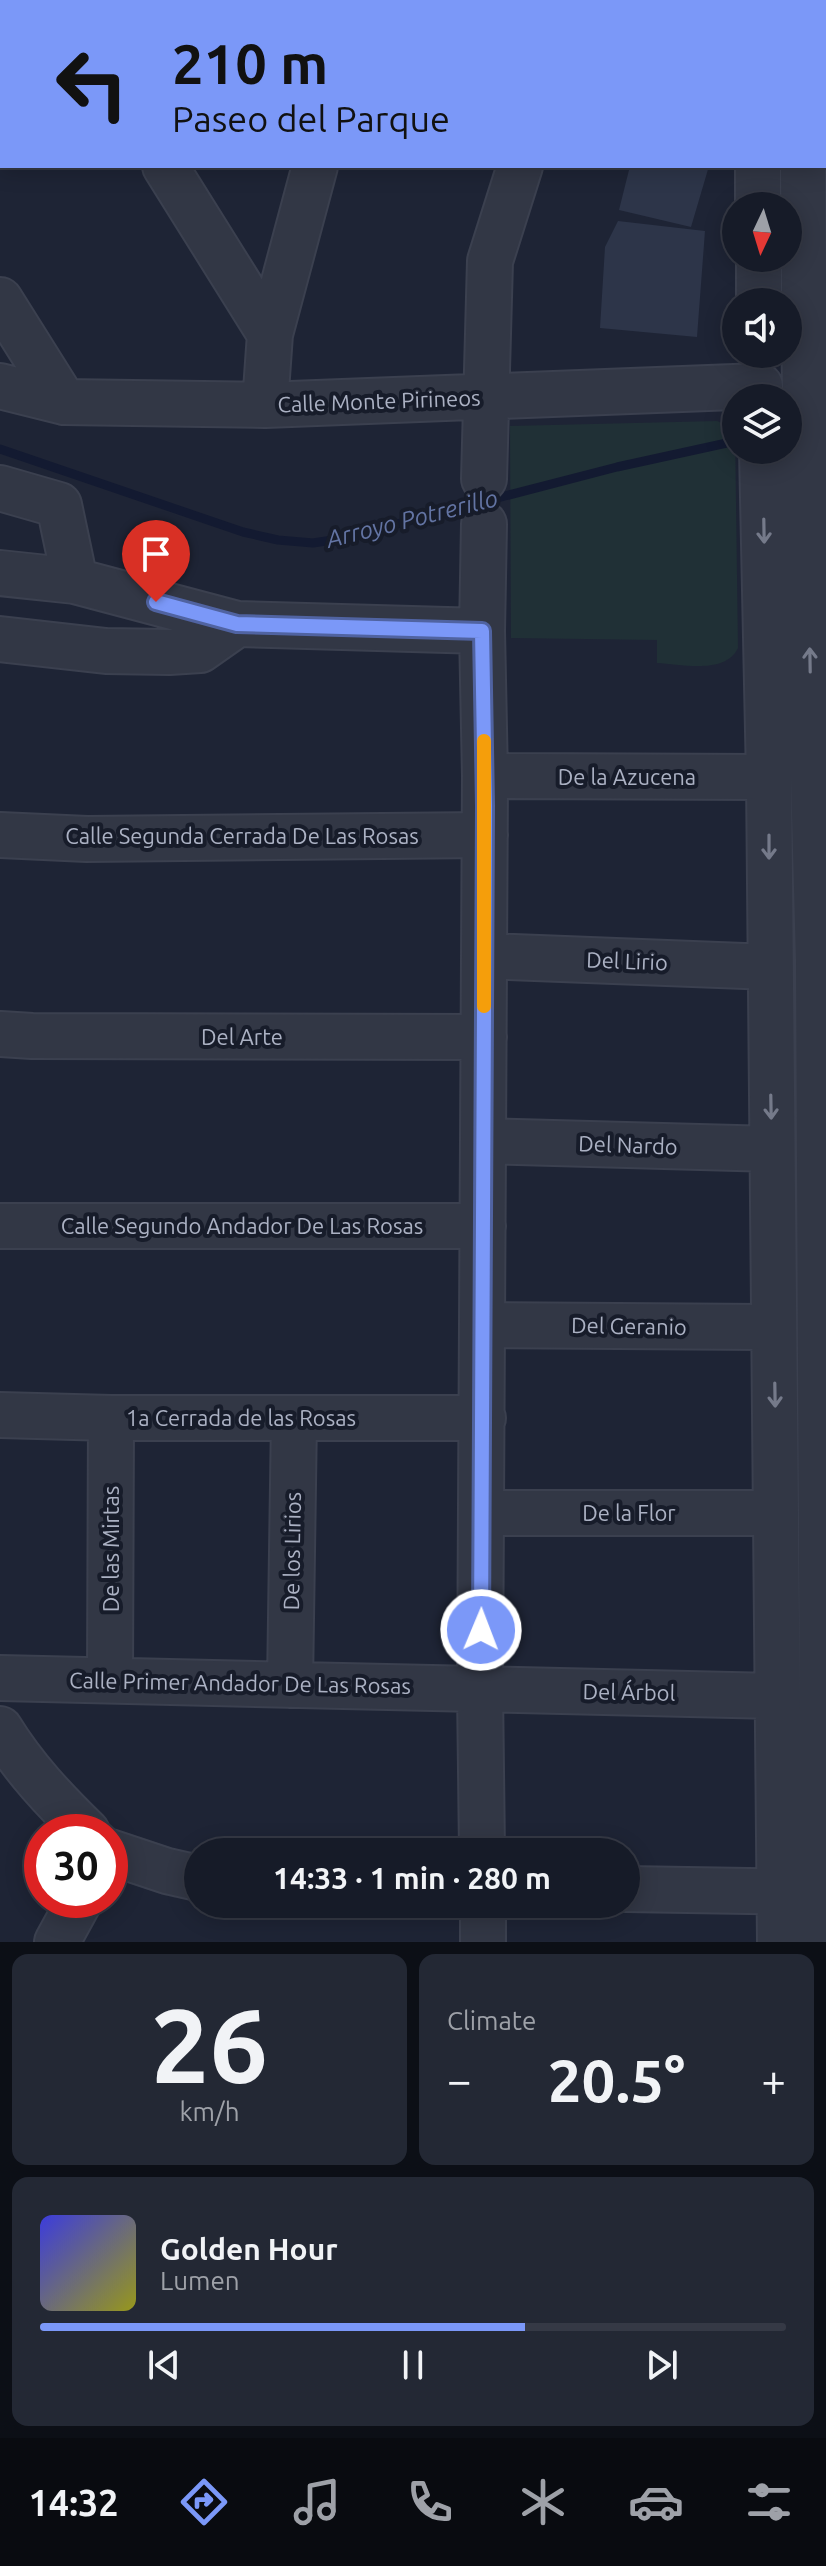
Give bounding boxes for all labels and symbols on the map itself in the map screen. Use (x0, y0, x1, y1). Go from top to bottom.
north arrow (722, 192, 802, 272)
street label: Calle Monte Pirineos (277, 384, 481, 417)
water label: Arroyo Potrerillo (322, 484, 500, 553)
one-way arrow (756, 517, 771, 544)
pin (122, 520, 190, 602)
one-way arrow (802, 647, 817, 674)
street label: De la Azucena (558, 764, 696, 789)
street label: Calle Segunda Cerrada De Las Rosas (65, 823, 419, 848)
one-way arrow (761, 833, 777, 860)
street label: Del Lirio (586, 947, 668, 974)
street label: Del Arte (201, 1024, 283, 1049)
one-way arrow (764, 1093, 779, 1120)
street label: Del Nardo (578, 1130, 678, 1159)
street label: Calle Segundo Andador De Las Rosas (61, 1213, 423, 1238)
street label: Del Geranio (571, 1312, 687, 1339)
one-way arrow (767, 1381, 783, 1408)
street label: 1a Cerrada de las Rosas (126, 1405, 356, 1430)
street label: De las Mirtas (98, 1486, 123, 1612)
street label: De los Lirios (278, 1491, 305, 1610)
street label: De la Flor (582, 1500, 676, 1525)
position arrow (439, 1588, 523, 1672)
street label: Calle Primer Andador De Las Rosas (69, 1667, 411, 1698)
street label: Del Árbol (582, 1677, 676, 1705)
speed limit sign: 30 (24, 1814, 128, 1918)

